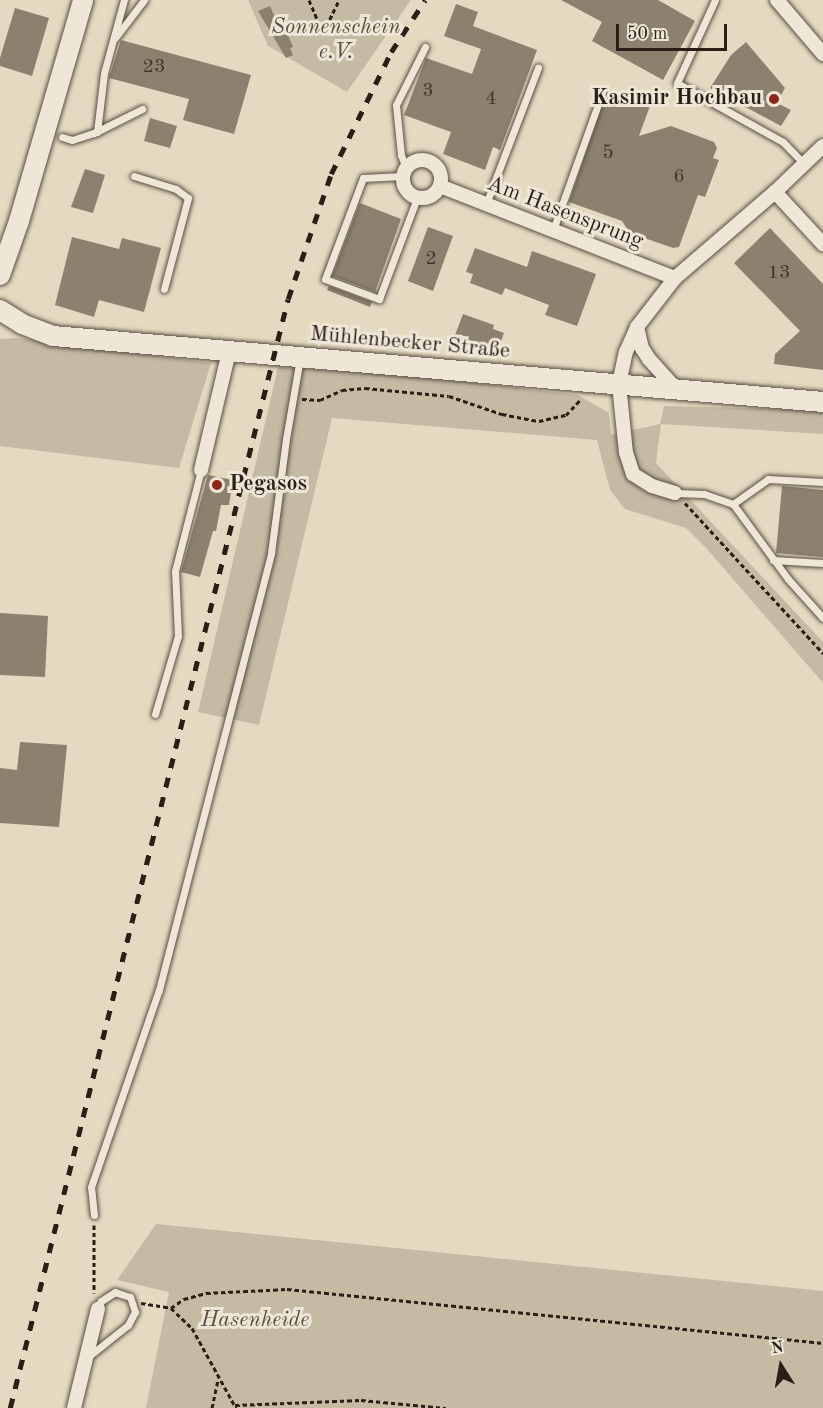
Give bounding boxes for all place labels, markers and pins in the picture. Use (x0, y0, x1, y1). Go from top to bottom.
place label: Kasimir Hochbau (591, 86, 762, 112)
marker: Kasimir Hochbau (767, 92, 781, 106)
place label: Pegasos (229, 472, 307, 498)
marker: Pegasos (210, 478, 224, 492)

